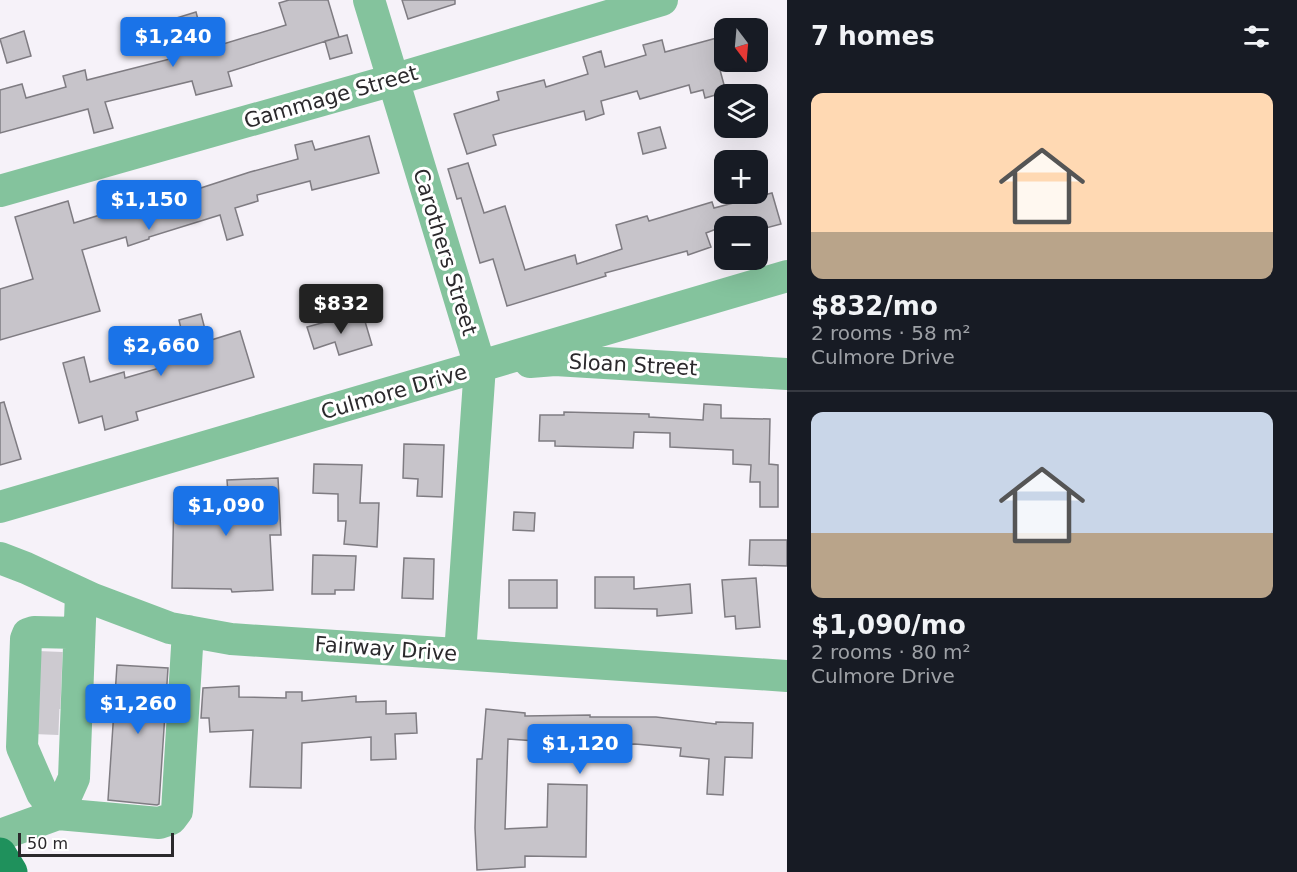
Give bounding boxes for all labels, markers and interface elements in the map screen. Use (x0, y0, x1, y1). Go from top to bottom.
pin: $1,240 (124, 17, 222, 68)
north arrow (714, 18, 768, 72)
map controls (714, 18, 768, 270)
icon: filters (1240, 20, 1273, 53)
text: 7 homes (811, 21, 935, 51)
text: $1,240 (134, 24, 212, 48)
street label: Gammage Street (241, 61, 421, 133)
button: layers (714, 84, 768, 138)
icon: home (988, 132, 1096, 240)
button: + (714, 150, 768, 204)
street label: Carothers Street (408, 166, 482, 338)
pin: $1,150 (100, 180, 198, 231)
text: $1,150 (110, 187, 188, 211)
button: − (714, 216, 768, 270)
pin: $832 (305, 284, 377, 335)
text: $832 (313, 291, 369, 315)
text: $832/mo (811, 291, 938, 321)
text: 2 rooms · 58 m² (811, 321, 971, 345)
pin: $2,660 (112, 326, 210, 377)
text: $2,660 (122, 333, 200, 357)
text: Culmore Drive (811, 345, 955, 369)
street label: Sloan Street (568, 350, 698, 380)
street label: Culmore Drive (318, 360, 470, 424)
icon: home (988, 451, 1096, 559)
pin: $1,090 (177, 486, 275, 537)
text: $1,090 (187, 493, 265, 517)
text: $1,090/mo (811, 610, 966, 640)
street label: Fairway Drive (314, 632, 458, 666)
text: 2 rooms · 80 m² (811, 640, 971, 664)
text: Culmore Drive (811, 664, 955, 688)
pin: $1,260 (89, 684, 187, 735)
text: $1,260 (99, 691, 177, 715)
pin: $1,120 (531, 724, 629, 775)
text: $1,120 (541, 731, 619, 755)
scale bar (18, 830, 174, 858)
text: 50 m (27, 834, 68, 853)

